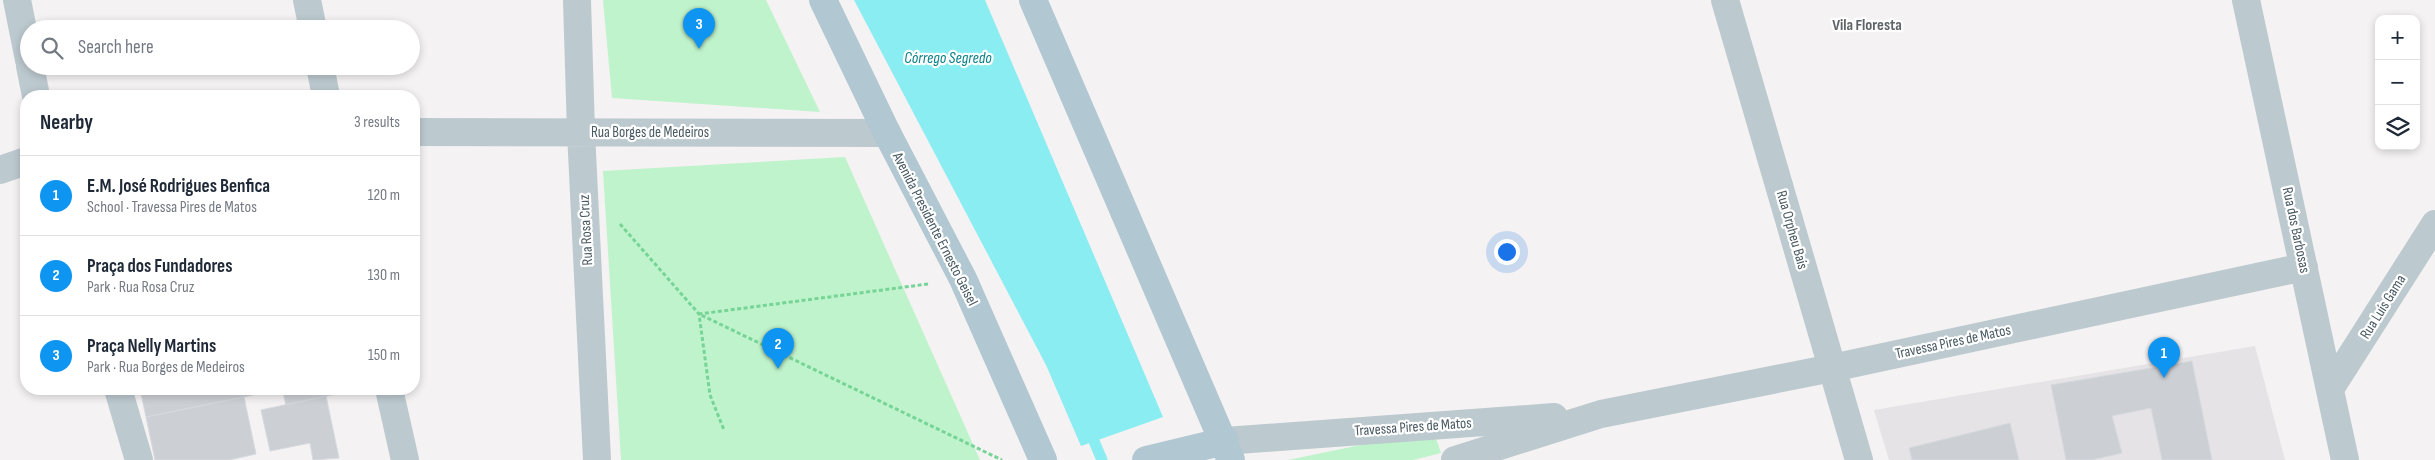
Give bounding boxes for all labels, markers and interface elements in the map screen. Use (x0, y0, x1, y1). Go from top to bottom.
pin: 3 (683, 8, 715, 49)
map controls (2375, 15, 2420, 150)
button: + (2375, 15, 2420, 60)
district label: Vila Floresta (1832, 16, 1902, 35)
search box (20, 20, 420, 75)
icon: search (38, 34, 66, 62)
text: Search here (78, 36, 154, 59)
water label: Córrego Segredo (904, 49, 992, 68)
button: − (2375, 60, 2420, 105)
button: layers (2375, 105, 2420, 150)
text: Nearby (40, 110, 93, 135)
text: 3 results (354, 113, 400, 132)
street label: Rua Borges de Medeiros (591, 123, 709, 142)
street label: Avenida Presidente Ernesto Geisel (888, 148, 982, 309)
text: E.M. José Rodrigues Benfica (87, 175, 270, 198)
street label: Rua dos Barbosas (2278, 185, 2314, 275)
text: 1 (53, 186, 59, 205)
text: 120 m (368, 186, 400, 205)
street label: Rua Orpheu Baís (1772, 188, 1812, 272)
street label: Rua Rosa Cruz (575, 193, 597, 266)
text: School · Travessa Pires de Matos (87, 198, 257, 217)
your location (1494, 239, 1520, 265)
text: Praça dos Fundadores (87, 255, 233, 278)
text: 2 (52, 266, 60, 285)
text: 130 m (368, 266, 400, 285)
street label: Rua Luís Gama (2356, 271, 2410, 343)
text: Park · Rua Rosa Cruz (87, 278, 194, 297)
street label: Travessa Pires de Matos (1894, 320, 2012, 364)
pin: 2 (762, 328, 794, 369)
text: Praça Nelly Martins (87, 335, 216, 358)
pin: 1 (2148, 337, 2180, 378)
text: 3 (52, 346, 60, 365)
text: 150 m (368, 346, 400, 365)
text: Park · Rua Borges de Medeiros (87, 358, 245, 377)
street label: Travessa Pires de Matos (1354, 413, 1472, 441)

